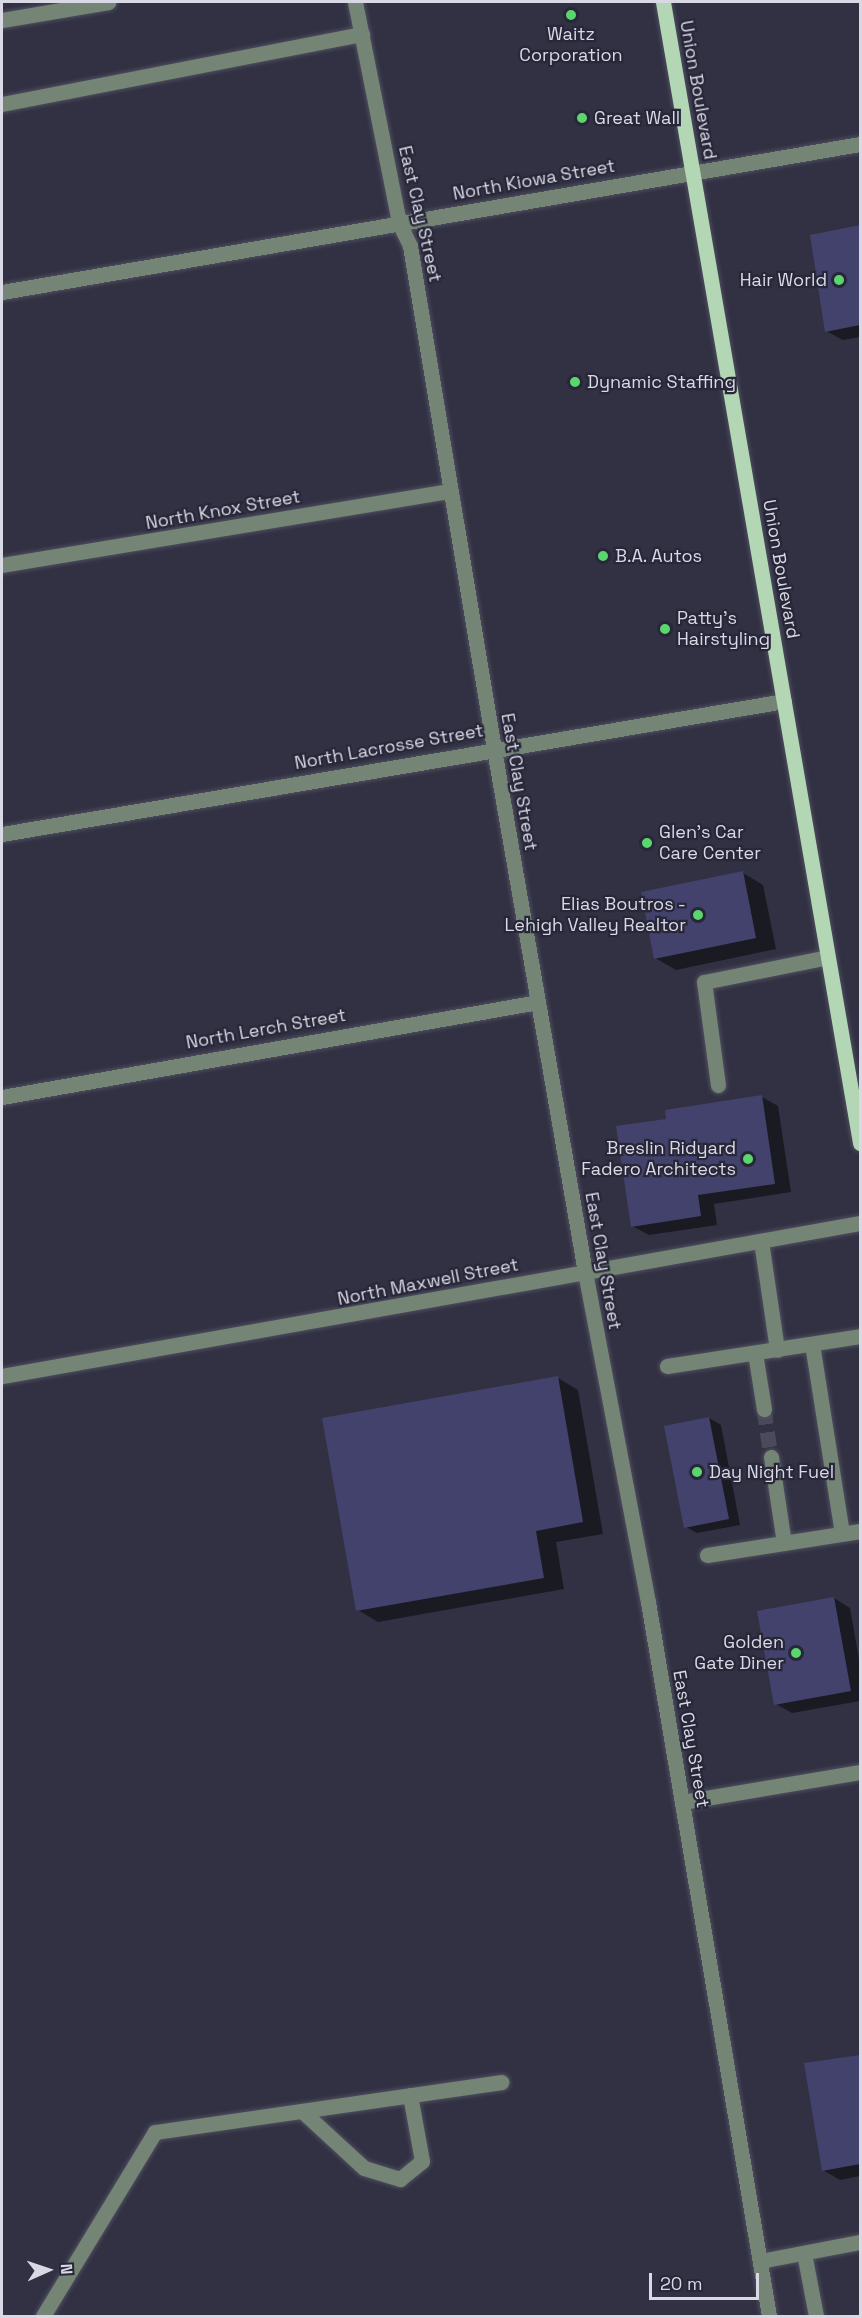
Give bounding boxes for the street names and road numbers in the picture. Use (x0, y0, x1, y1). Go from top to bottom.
street label: Union Boulevard (675, 19, 721, 161)
street label: East Clay Street (394, 144, 446, 284)
street label: North Kiowa Street (451, 155, 617, 205)
street label: North Knox Street (144, 486, 302, 534)
street label: Union Boulevard (758, 498, 804, 640)
street label: East Clay Street (496, 712, 542, 852)
street label: North Lacrosse Street (293, 720, 485, 774)
street label: North Lerch Street (184, 1004, 348, 1054)
street label: East Clay Street (580, 1191, 626, 1331)
street label: North Maxwell Street (336, 1254, 520, 1310)
street label: East Clay Street (668, 1669, 714, 1809)

